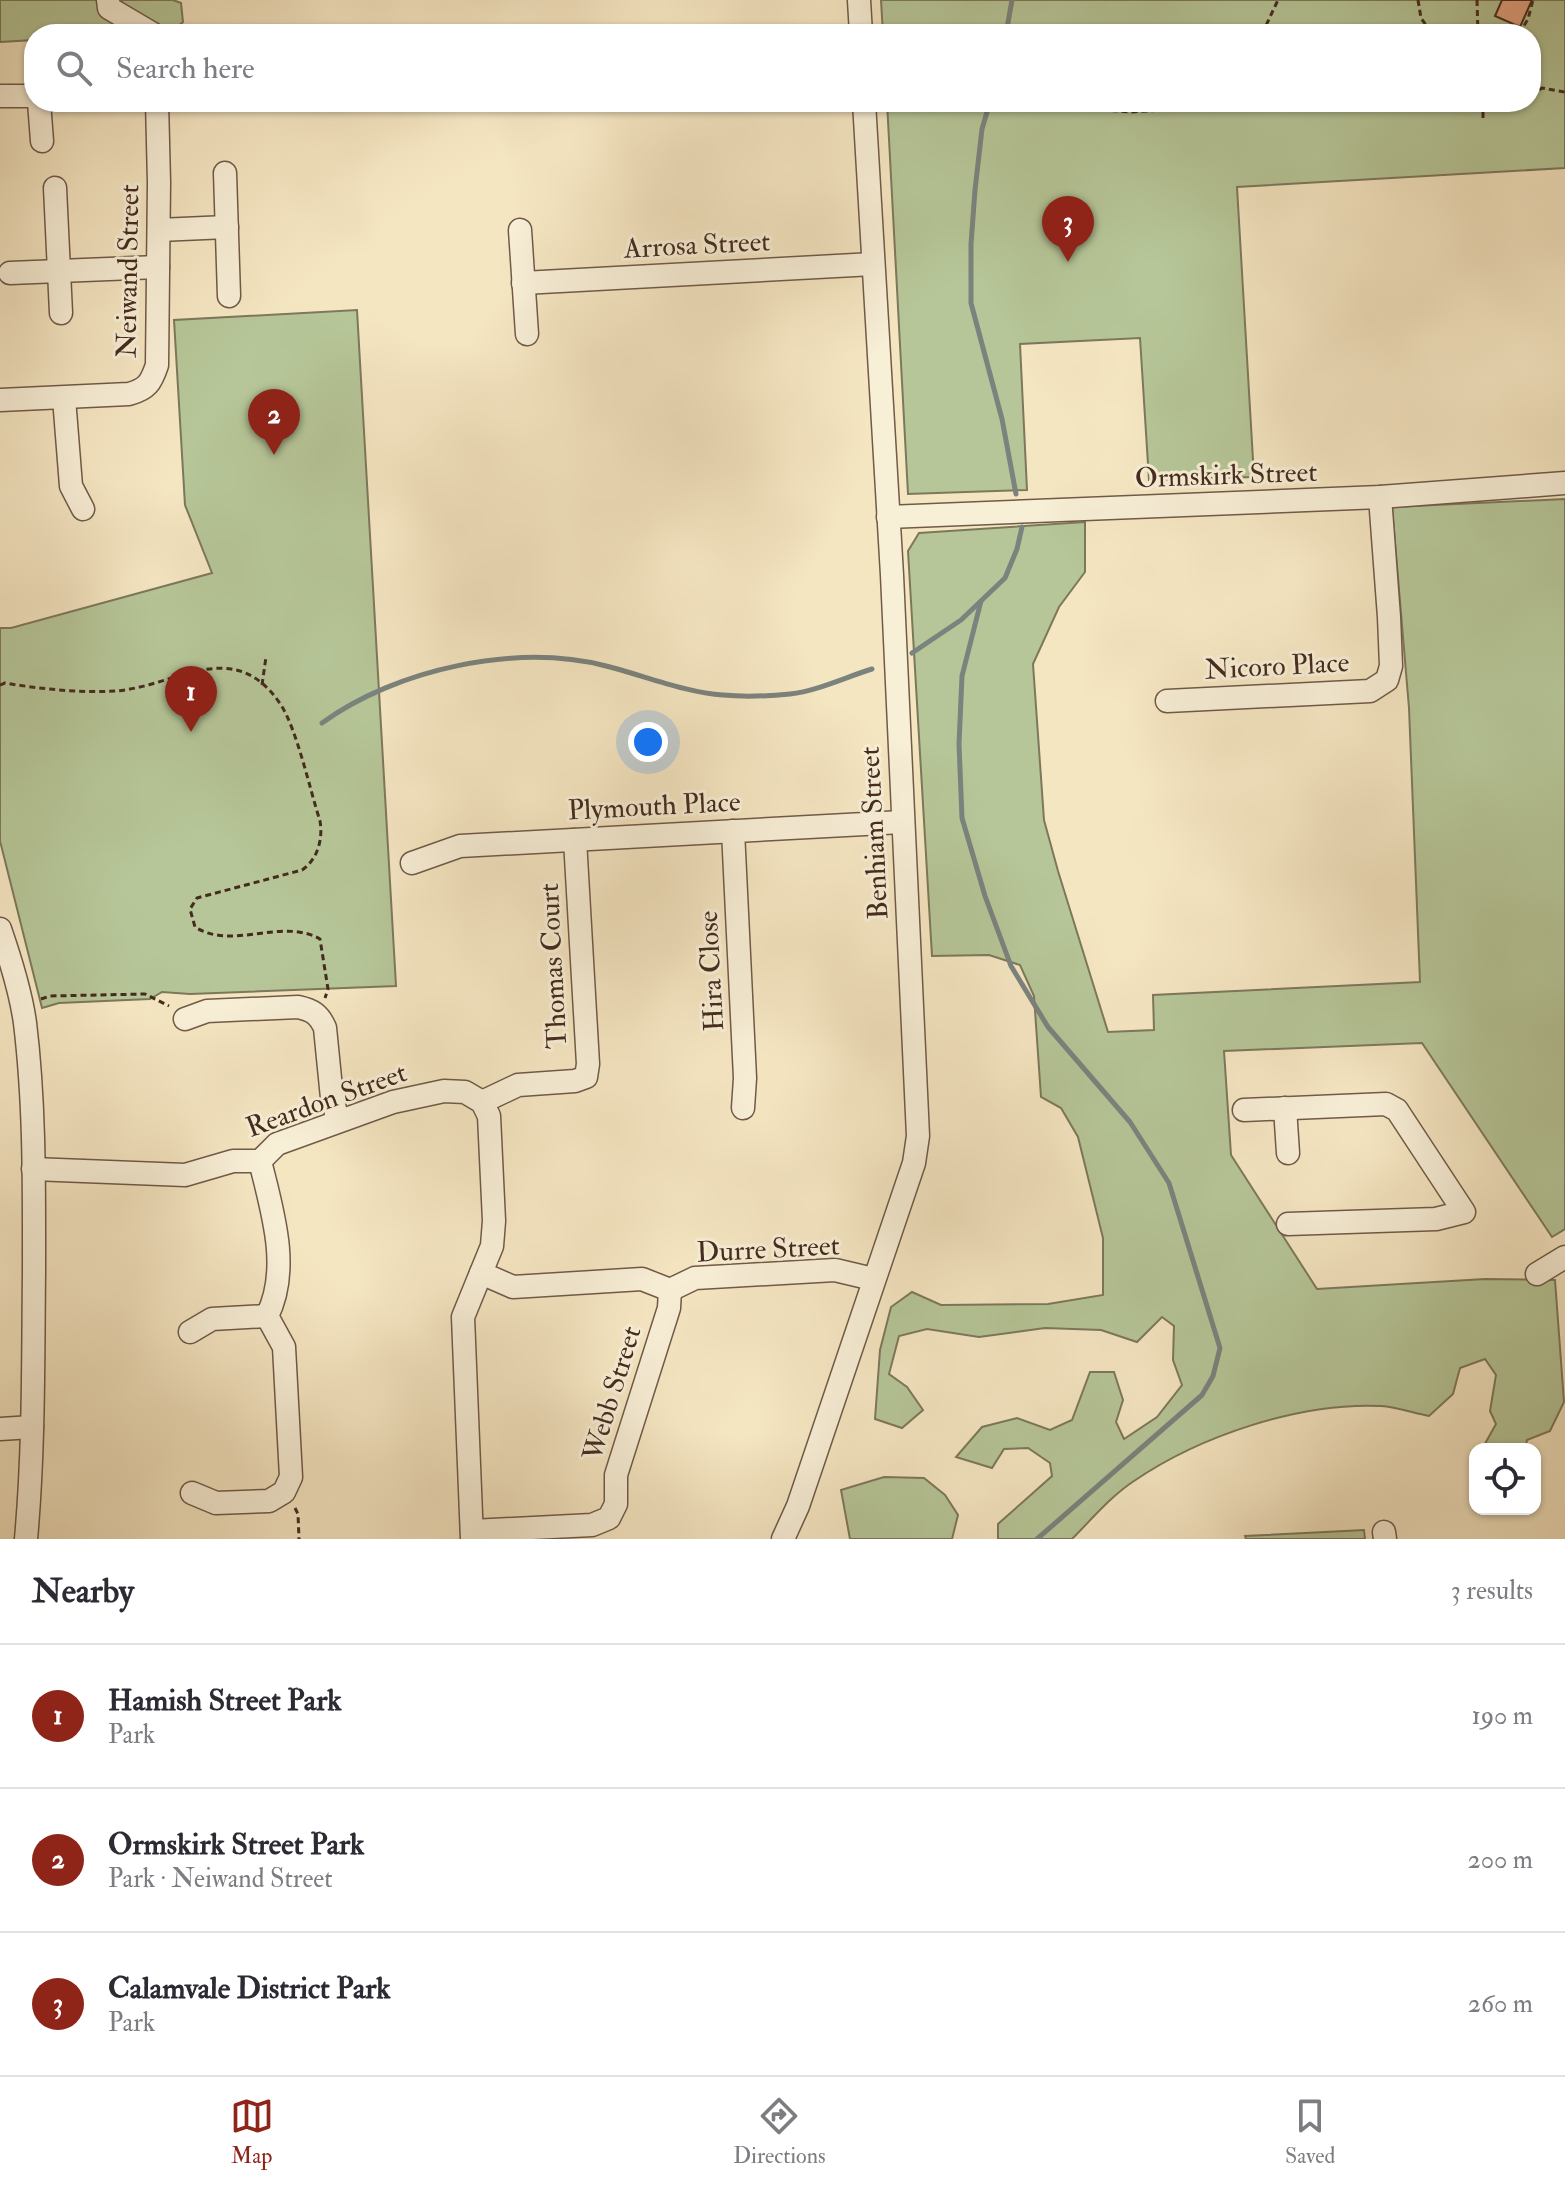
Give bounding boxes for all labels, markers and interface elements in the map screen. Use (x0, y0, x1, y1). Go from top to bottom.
search box (24, 24, 1541, 112)
icon: search (52, 46, 96, 90)
text: Search here (116, 50, 255, 87)
street label: Neiwand Street (109, 184, 148, 358)
pin: 3 (1042, 196, 1094, 262)
street label: Arrosa Street (622, 224, 771, 267)
pin: 2 (248, 389, 300, 455)
street label: Ormskirk Street (1134, 455, 1318, 496)
street label: Nicoro Place (1204, 645, 1351, 688)
pin: 1 (165, 666, 217, 732)
your location (628, 722, 668, 762)
street label: Benhiam Street (852, 745, 897, 920)
street label: Plymouth Place (567, 784, 742, 829)
street label: Thomas Court (532, 882, 575, 1050)
street label: Hira Close (691, 910, 732, 1032)
street label: Reardon Street (241, 1055, 412, 1146)
street label: Durre Street (696, 1228, 840, 1271)
street label: Webb Street (575, 1322, 649, 1466)
map controls (1469, 1443, 1541, 1515)
button: locate (1469, 1443, 1541, 1515)
text: Nearby (32, 1570, 134, 1613)
text: 3 results (1451, 1575, 1533, 1607)
text: Hamish Street Park (108, 1682, 342, 1719)
text: 1 (53, 1700, 63, 1732)
text: 190 m (1472, 1700, 1533, 1732)
text: Park (108, 1719, 155, 1751)
text: Ormskirk Street Park (108, 1826, 365, 1863)
text: 2 (51, 1844, 65, 1876)
text: 200 m (1468, 1844, 1533, 1876)
text: Park · Neiwand Street (108, 1863, 333, 1895)
text: Calamvale District Park (108, 1970, 391, 2007)
text: 3 (53, 1988, 63, 2020)
text: 260 m (1468, 1988, 1533, 2020)
text: Park (108, 2007, 155, 2039)
tab: Map (230, 2094, 274, 2170)
tab: Directions (733, 2094, 826, 2170)
tab: Saved (1285, 2094, 1335, 2170)

